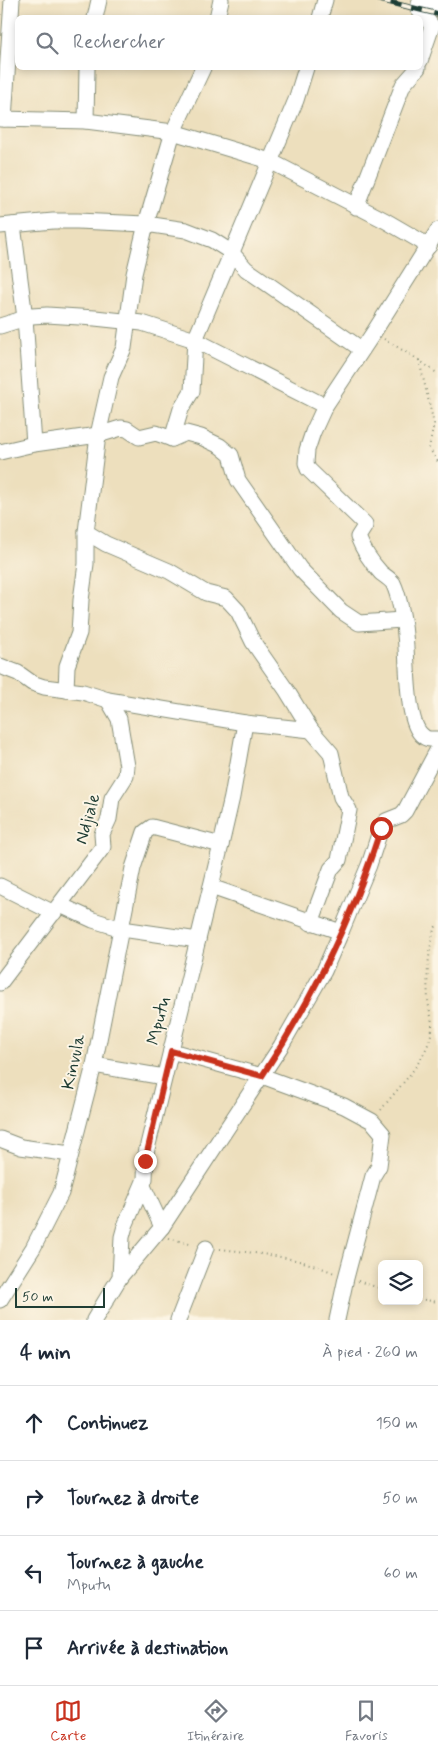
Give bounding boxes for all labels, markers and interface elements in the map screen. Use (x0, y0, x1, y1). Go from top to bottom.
search box (15, 15, 423, 70)
icon: search (33, 29, 61, 57)
text: Rechercher (73, 30, 165, 55)
street label: Ndjiale (69, 791, 107, 847)
route start (370, 817, 393, 840)
street label: Mputu (141, 994, 177, 1048)
street label: Kinvula (56, 1032, 92, 1092)
route end (134, 1150, 157, 1173)
map controls (378, 1260, 423, 1305)
button: layers (378, 1260, 423, 1305)
scale bar (15, 1285, 105, 1308)
text: 50 m (22, 1288, 53, 1306)
text: 4 min (20, 1339, 71, 1367)
text: À pied · 260 m (322, 1342, 418, 1363)
icon: ahead (20, 1409, 48, 1437)
text: Continuez (67, 1411, 148, 1436)
text: 150 m (376, 1413, 418, 1434)
icon: right (20, 1484, 48, 1512)
text: Tournez à droite (67, 1486, 199, 1511)
text: 50 m (382, 1488, 418, 1509)
text: Tournez à gauche (67, 1550, 204, 1575)
icon: left (20, 1559, 48, 1587)
text: 60 m (384, 1563, 418, 1584)
text: Mputu (67, 1575, 111, 1596)
icon: arrive (20, 1634, 48, 1662)
text: Arrivée à destination (67, 1636, 228, 1661)
tab: Carte (50, 1697, 86, 1745)
tab: Itinéraire (187, 1697, 244, 1745)
tab: Favoris (345, 1697, 388, 1745)

